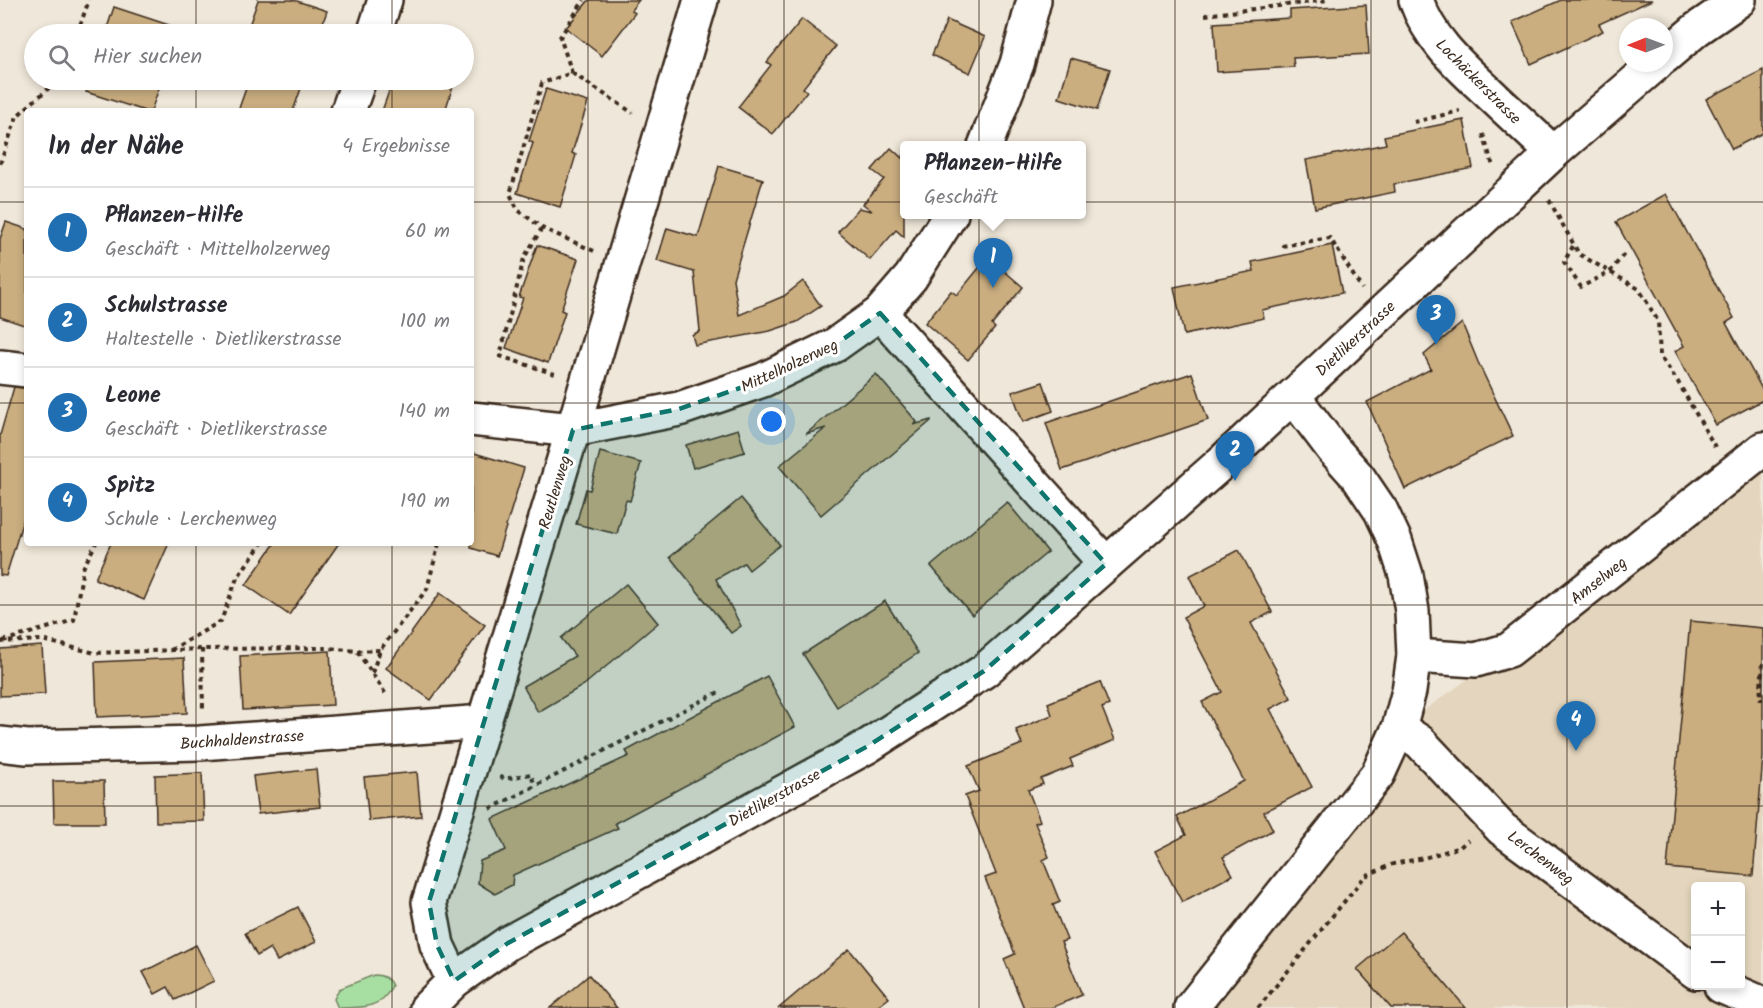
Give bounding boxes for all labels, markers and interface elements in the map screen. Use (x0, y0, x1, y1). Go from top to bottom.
north arrow (1619, 18, 1673, 72)
search box (24, 24, 474, 90)
street label: Lochäckerstrasse (1429, 33, 1527, 131)
text: Hier suchen (93, 40, 202, 75)
icon: search (45, 41, 78, 74)
text: In der Nähe (48, 126, 184, 168)
text: 4 Ergebnisse (342, 131, 450, 163)
popup (900, 141, 1086, 219)
text: Pflanzen-Hilfe (924, 147, 1062, 182)
text: Geschäft (924, 182, 998, 214)
text: Pflanzen-Hilfe (105, 199, 243, 234)
text: 1 (64, 216, 71, 248)
text: 60 m (405, 216, 450, 248)
text: Geschäft · Mittelholzerweg (105, 234, 331, 266)
pin: 1 (974, 238, 1012, 288)
text: Schulstrasse (105, 289, 228, 324)
street label: Dietlikerstrasse (1310, 295, 1402, 383)
pin: 3 (1416, 296, 1456, 345)
text: 2 (62, 306, 73, 338)
text: 100 m (400, 306, 450, 338)
text: Haltestelle · Dietlikerstrasse (105, 324, 342, 356)
street label: Mittelholzerweg (737, 333, 842, 400)
text: Leone (105, 379, 161, 414)
text: 3 (62, 396, 73, 428)
text: 140 m (399, 396, 450, 428)
your location (757, 407, 786, 436)
text: Geschäft · Dietlikerstrasse (105, 414, 327, 446)
pin: 2 (1216, 432, 1254, 481)
street label: Reutlenweg (532, 453, 578, 532)
text: Spitz (105, 469, 155, 504)
text: 4 (62, 486, 73, 518)
text: 190 m (400, 486, 450, 518)
text: Schule · Lerchenweg (105, 504, 277, 536)
street label: Amselweg (1565, 551, 1633, 611)
pin: 4 (1556, 702, 1596, 751)
street label: Buchhaldenstrasse (179, 724, 305, 757)
street label: Dietlikerstrasse (724, 763, 825, 834)
street label: Lerchenweg (1501, 825, 1579, 892)
map controls (1691, 882, 1745, 990)
button: + (1691, 882, 1745, 936)
button: − (1691, 936, 1745, 990)

